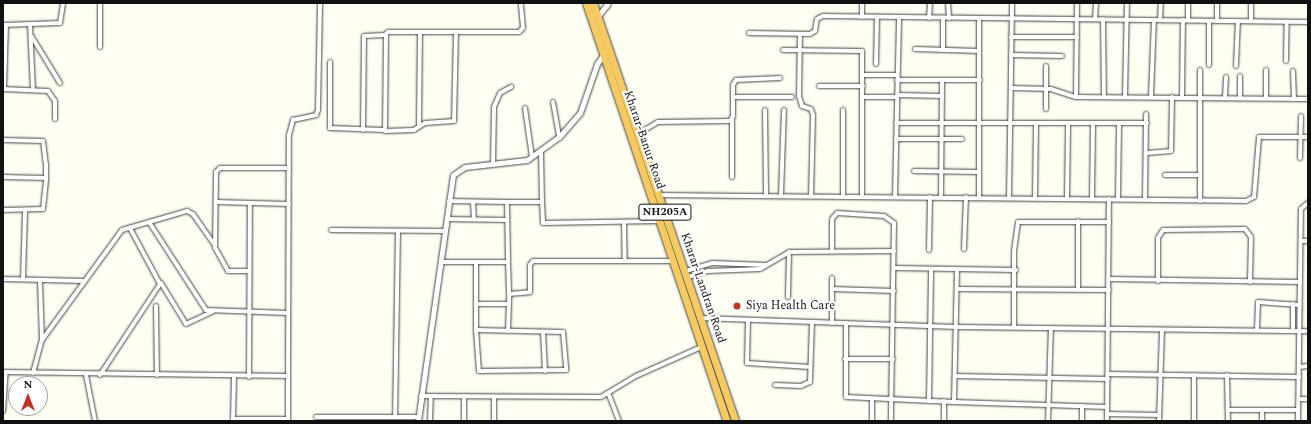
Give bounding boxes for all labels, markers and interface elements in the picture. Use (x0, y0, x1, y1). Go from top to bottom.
street label: Kharar-Banur Road (620, 89, 668, 191)
road number: NH205A (638, 203, 692, 221)
street label: Kharar-Landran Road (677, 231, 729, 345)
place label: Siya Health Care (746, 299, 835, 313)
marker: Siya Health Care (731, 300, 743, 312)
north arrow (8, 376, 48, 416)
text: N (24, 376, 32, 393)

